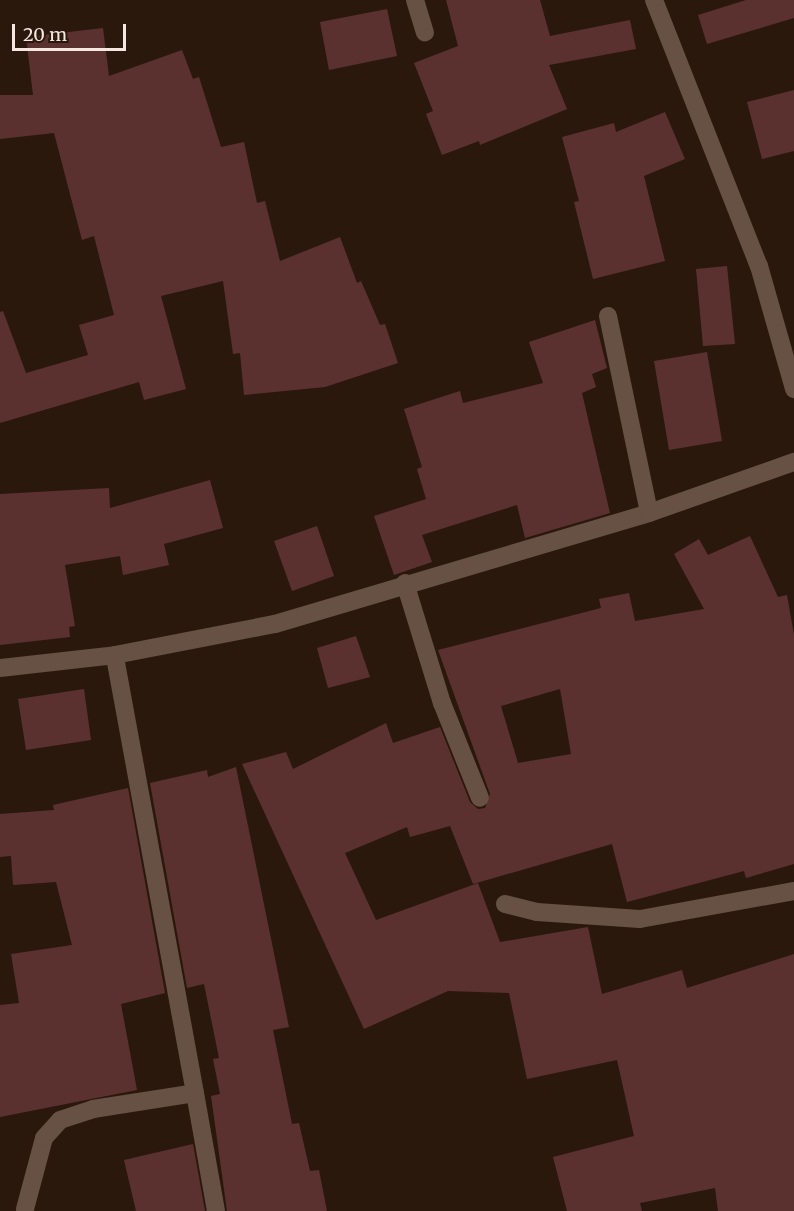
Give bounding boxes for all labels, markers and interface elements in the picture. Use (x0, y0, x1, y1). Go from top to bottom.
scale bar (15, 12, 129, 50)
text: 20 m (23, 23, 67, 46)

